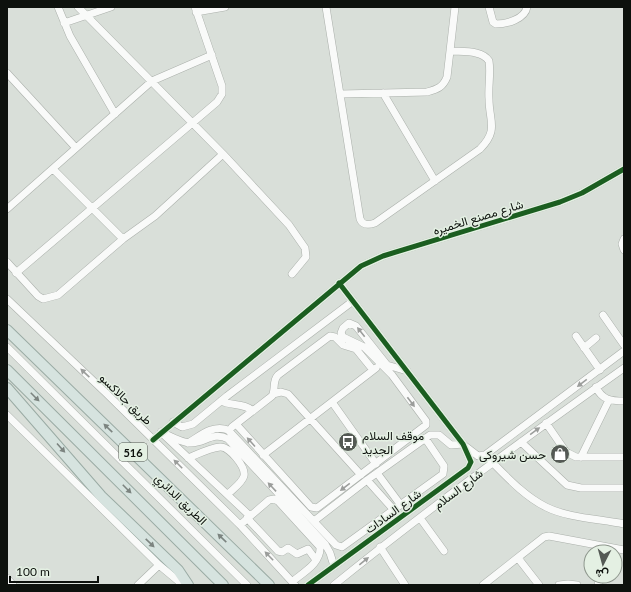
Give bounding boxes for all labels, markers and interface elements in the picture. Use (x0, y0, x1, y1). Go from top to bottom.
street label: شارع مصنع الخميره (431, 196, 526, 240)
one-way arrow (357, 327, 365, 338)
one-way arrow (80, 368, 90, 378)
street label: طريق جالاكسو (96, 370, 156, 429)
one-way arrow (576, 379, 587, 388)
one-way arrow (30, 392, 40, 402)
one-way arrow (407, 396, 416, 407)
one-way arrow (103, 423, 113, 433)
one-way arrow (529, 427, 540, 436)
place label: موقف السلام الجديد (362, 428, 424, 457)
bus stop icon: موقف السلام الجديد (337, 431, 359, 453)
one-way arrow (247, 436, 256, 447)
one-way arrow (56, 443, 66, 453)
road number: 516 (119, 443, 147, 461)
shop icon: حسن شيروكى (549, 443, 571, 465)
place label: حسن شيروكى (479, 447, 546, 463)
one-way arrow (173, 459, 183, 469)
street label: شارع السلام (430, 466, 487, 514)
street label: الطريق الدائري (150, 470, 210, 530)
one-way arrow (268, 482, 277, 492)
one-way arrow (340, 482, 351, 491)
one-way arrow (122, 484, 132, 494)
street label: شارع السادات (362, 486, 425, 538)
one-way arrow (217, 533, 227, 543)
one-way arrow (145, 538, 154, 547)
north arrow (583, 544, 623, 584)
one-way arrow (264, 551, 274, 561)
one-way arrow (359, 556, 370, 565)
scale bar (10, 558, 98, 584)
text: 100 m (16, 564, 50, 579)
text: ش (595, 566, 609, 582)

